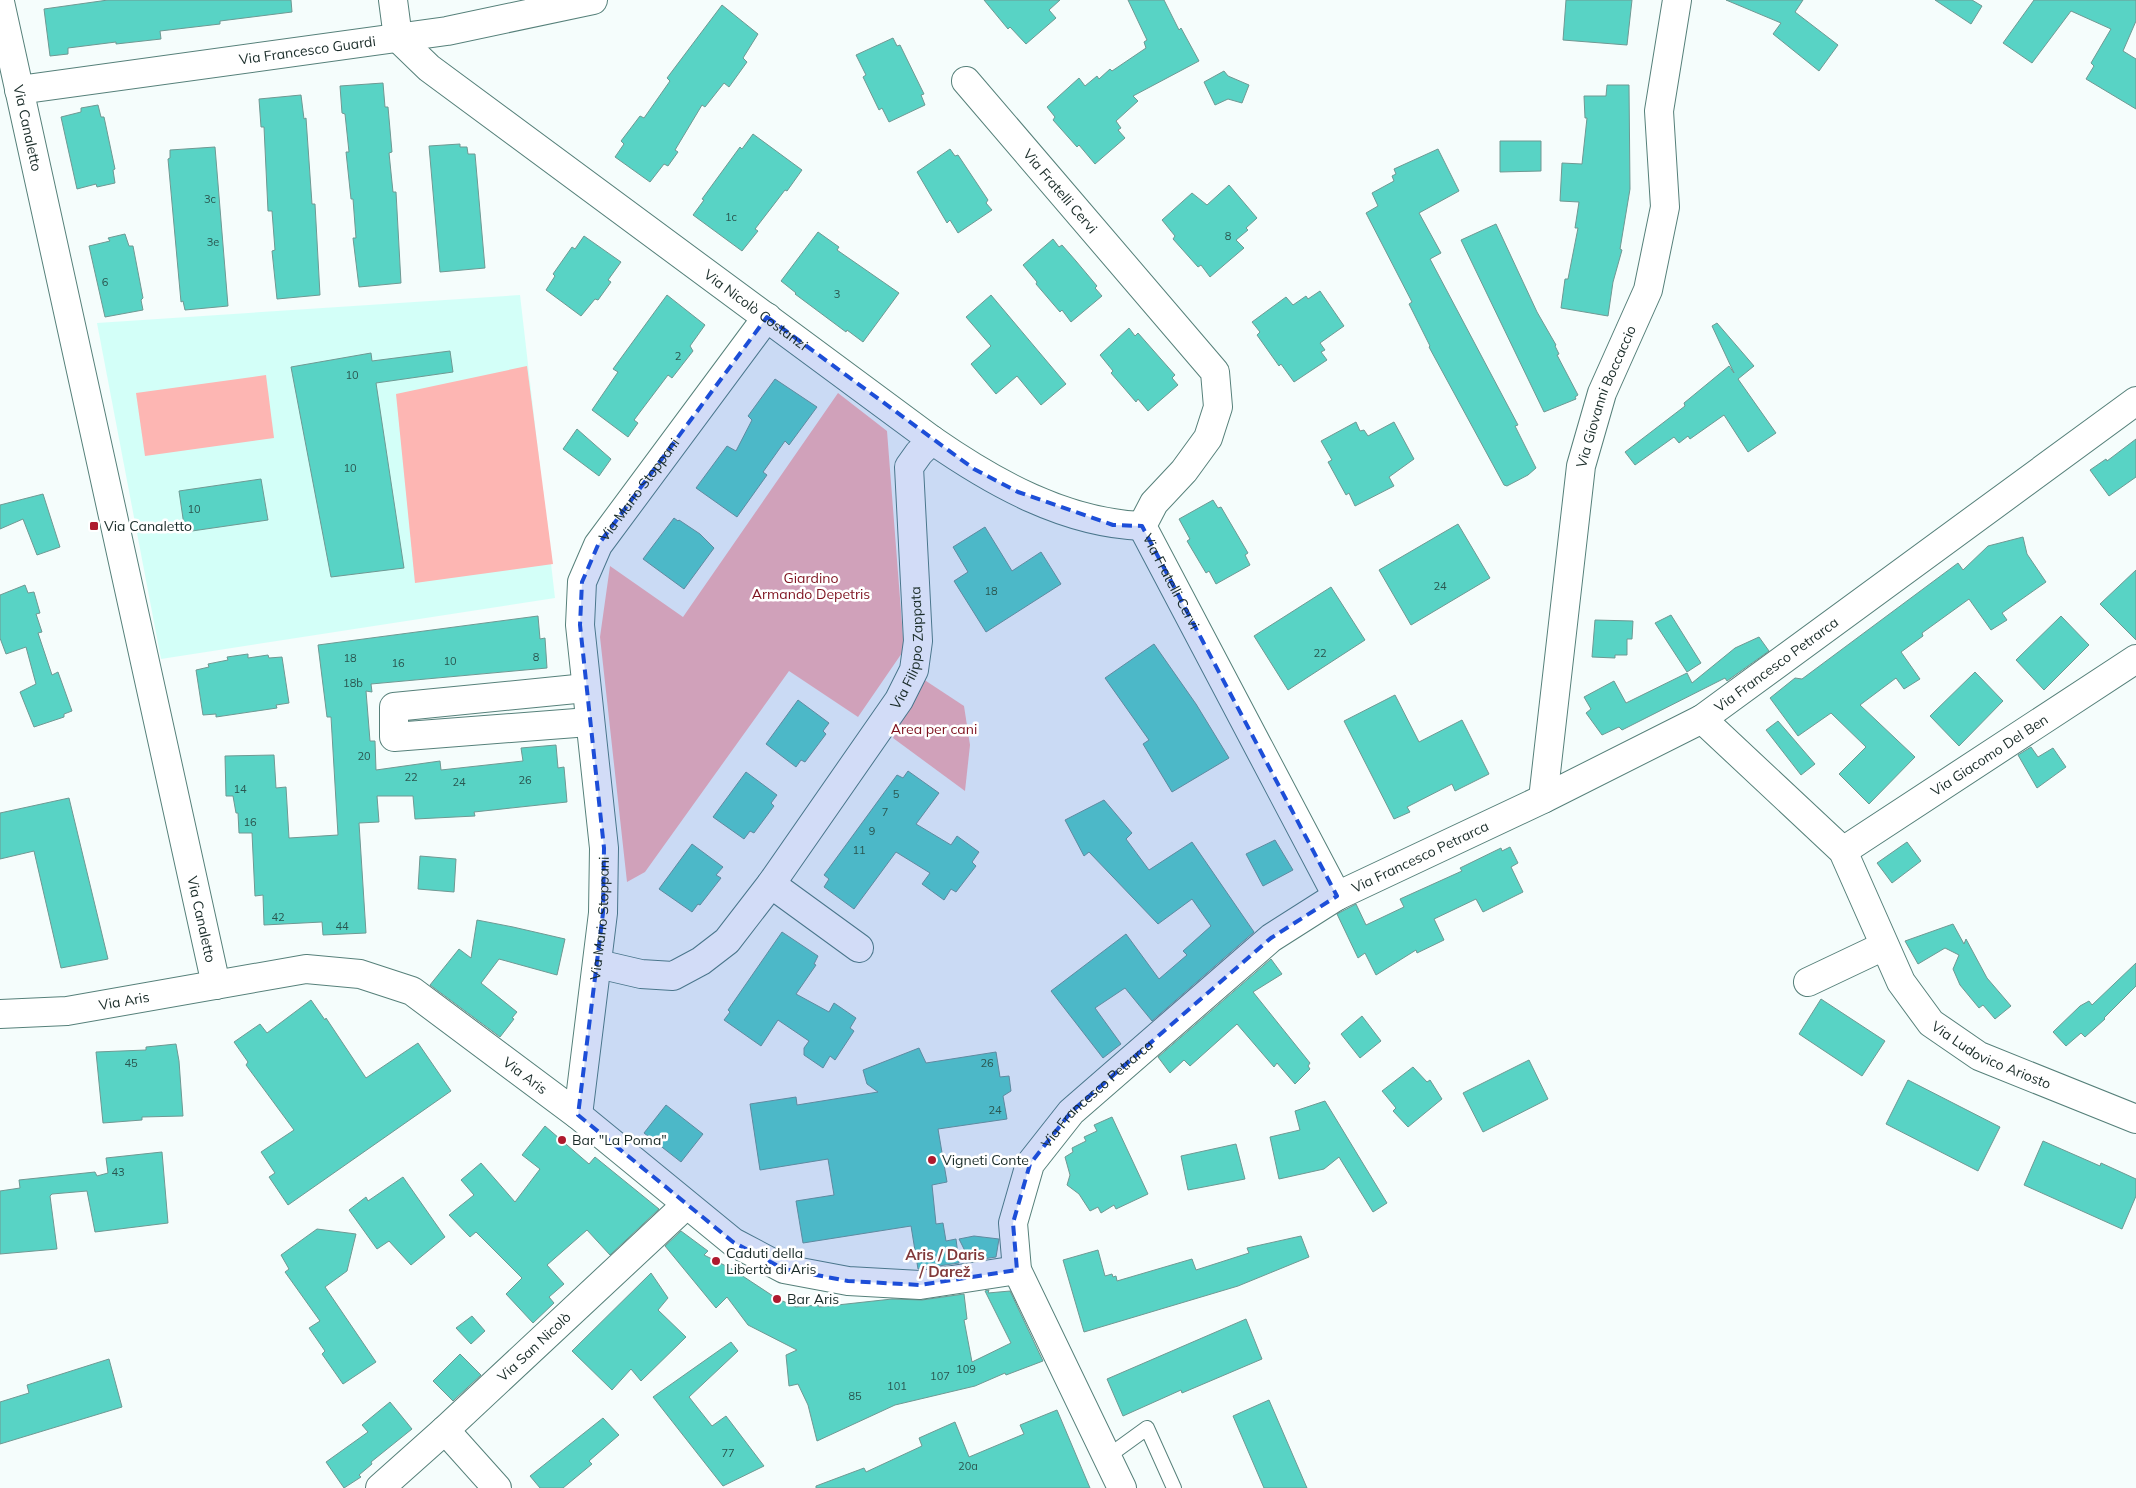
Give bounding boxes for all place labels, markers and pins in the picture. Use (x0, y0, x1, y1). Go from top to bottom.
place label: Via Canaletto (104, 517, 192, 535)
marker: Via Canaletto (88, 520, 100, 532)
place label: Bar "La Poma" (572, 1131, 667, 1149)
marker: Bar "La Poma" (556, 1134, 568, 1146)
place label: Vigneti Conte (942, 1151, 1029, 1169)
marker: Vigneti Conte (926, 1154, 938, 1166)
place label: Caduti della Libertà di Aris (726, 1244, 816, 1278)
marker: Caduti della Libertà di Aris (710, 1255, 722, 1267)
place label: Bar Aris (787, 1290, 839, 1308)
marker: Bar Aris (771, 1293, 783, 1305)

